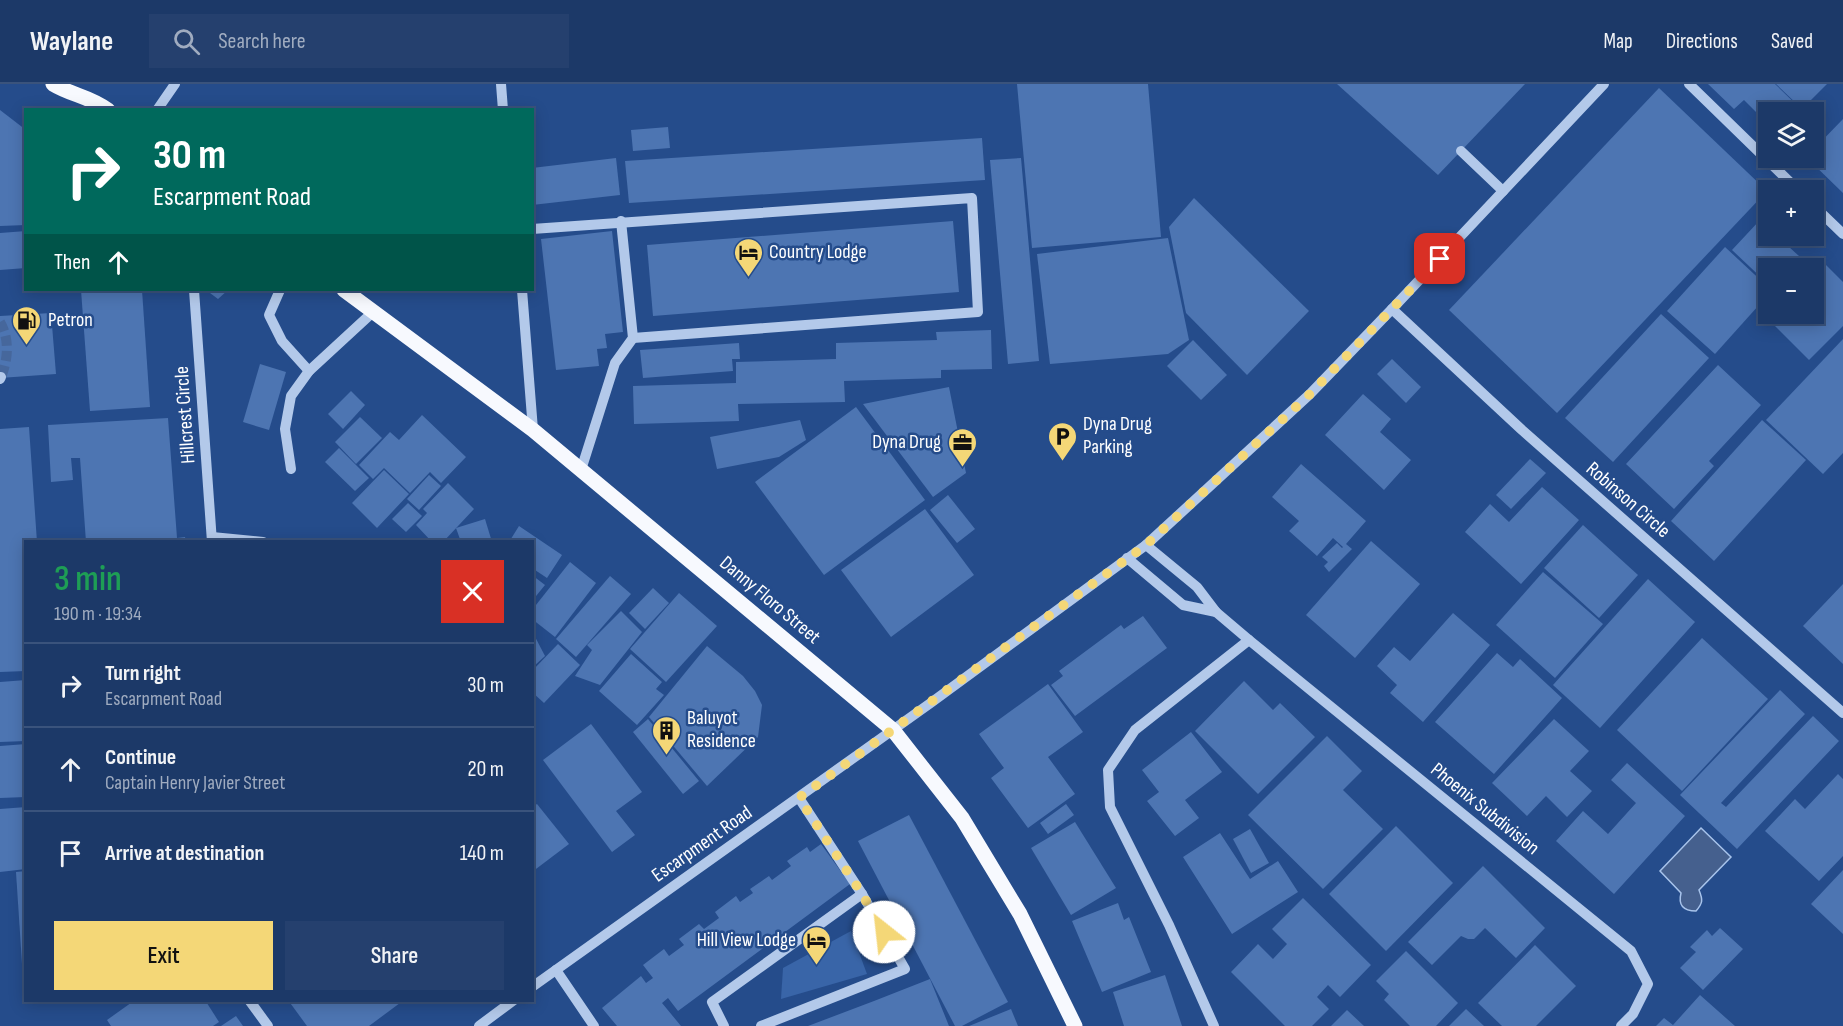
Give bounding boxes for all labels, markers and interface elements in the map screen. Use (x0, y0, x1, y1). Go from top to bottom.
search box (149, 14, 569, 68)
text: Waylane (30, 25, 113, 58)
icon: search (170, 25, 203, 58)
text: Search here (218, 28, 306, 55)
text: Map (1603, 29, 1633, 54)
text: Directions (1666, 29, 1738, 54)
text: Saved (1771, 29, 1813, 54)
map controls (1758, 102, 1824, 324)
button: layers (1758, 102, 1824, 168)
text: 30 m (153, 130, 226, 181)
icon: right (54, 132, 132, 210)
button: + (1758, 180, 1824, 246)
text: Escarpment Road (153, 181, 311, 213)
pin (1414, 233, 1465, 284)
hotel icon: Country Lodge (732, 236, 764, 278)
place label: Country Lodge (769, 240, 867, 264)
icon: arrive (1423, 242, 1456, 275)
icon: ahead (102, 246, 135, 279)
text: Then (54, 249, 90, 276)
button: − (1758, 258, 1824, 324)
fuel station icon: Petron (11, 304, 43, 346)
place label: Petron (48, 308, 93, 332)
street label: Hillcrest Circle (170, 365, 200, 465)
place label: Dyna Drug Parking (1083, 412, 1152, 459)
parking icon: Dyna Drug Parking (1046, 420, 1078, 462)
office icon: Dyna Drug (946, 426, 978, 468)
place label: Dyna Drug (872, 430, 941, 454)
street label: Robinson Circle (1581, 457, 1675, 543)
street label: Danny Floro Street (715, 551, 825, 649)
text: 3 min (54, 558, 122, 601)
button: close (441, 560, 504, 623)
text: 190 m · 19:34 (54, 602, 142, 626)
text: Turn right (105, 660, 181, 687)
icon: right (54, 669, 87, 702)
text: 30 m (467, 672, 504, 699)
text: Escarpment Road (105, 687, 222, 711)
place label: Baluyot Residence (687, 706, 756, 753)
building icon: Baluyot Residence (650, 714, 682, 756)
text: Continue (105, 744, 176, 771)
icon: ahead (54, 753, 87, 786)
text: 20 m (468, 756, 504, 783)
street label: Phoenix Subdivision (1426, 758, 1544, 860)
text: Captain Henry Javier Street (105, 771, 285, 795)
street label: Escarpment Road (647, 801, 757, 887)
icon: arrive (54, 837, 87, 870)
text: Arrive at destination (105, 840, 264, 867)
text: 140 m (460, 840, 504, 867)
position arrow (852, 900, 916, 964)
button: Exit (54, 921, 273, 990)
button: Share (285, 921, 504, 990)
hotel icon: Hill View Lodge (801, 924, 833, 966)
place label: Hill View Lodge (697, 928, 796, 952)

